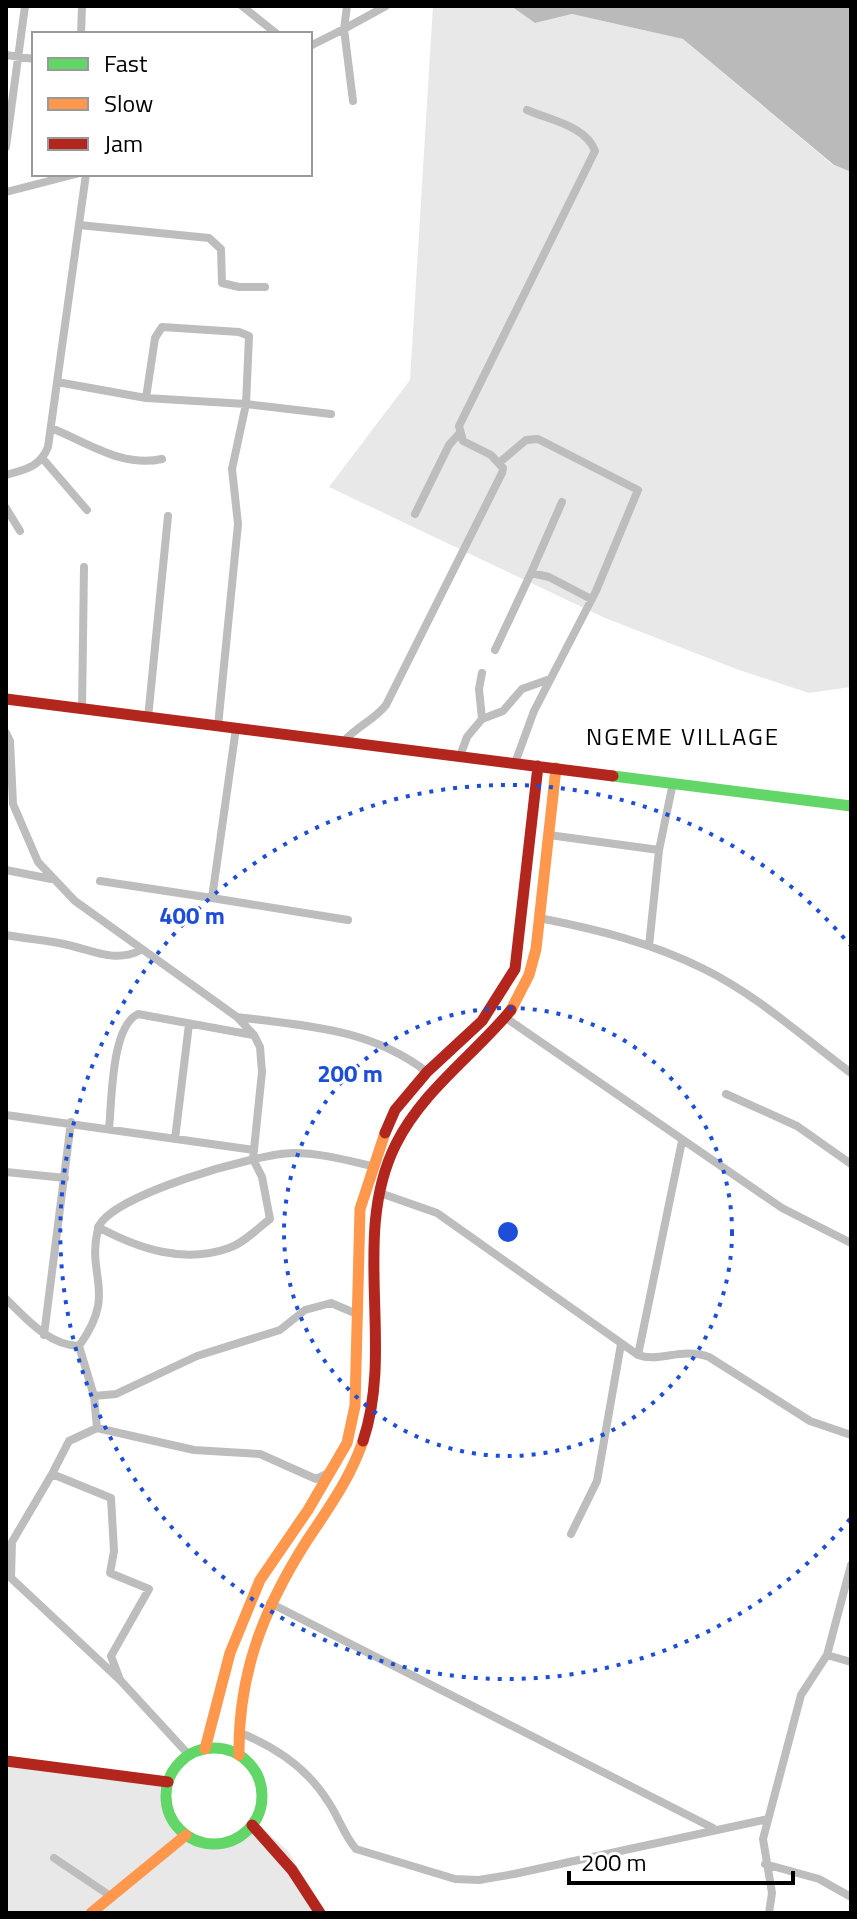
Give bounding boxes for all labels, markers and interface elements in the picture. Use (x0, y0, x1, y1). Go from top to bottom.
legend (32, 32, 312, 176)
text: Fast (104, 45, 148, 81)
text: Slow (104, 85, 153, 121)
text: Jam (104, 125, 143, 161)
district label: NGEME VILLAGE (586, 718, 780, 754)
text: 400 m (159, 897, 225, 933)
text: 200 m (317, 1055, 383, 1091)
centre of rings (494, 1218, 522, 1246)
scale bar (569, 1835, 793, 1885)
text: 200 m (581, 1844, 647, 1880)

